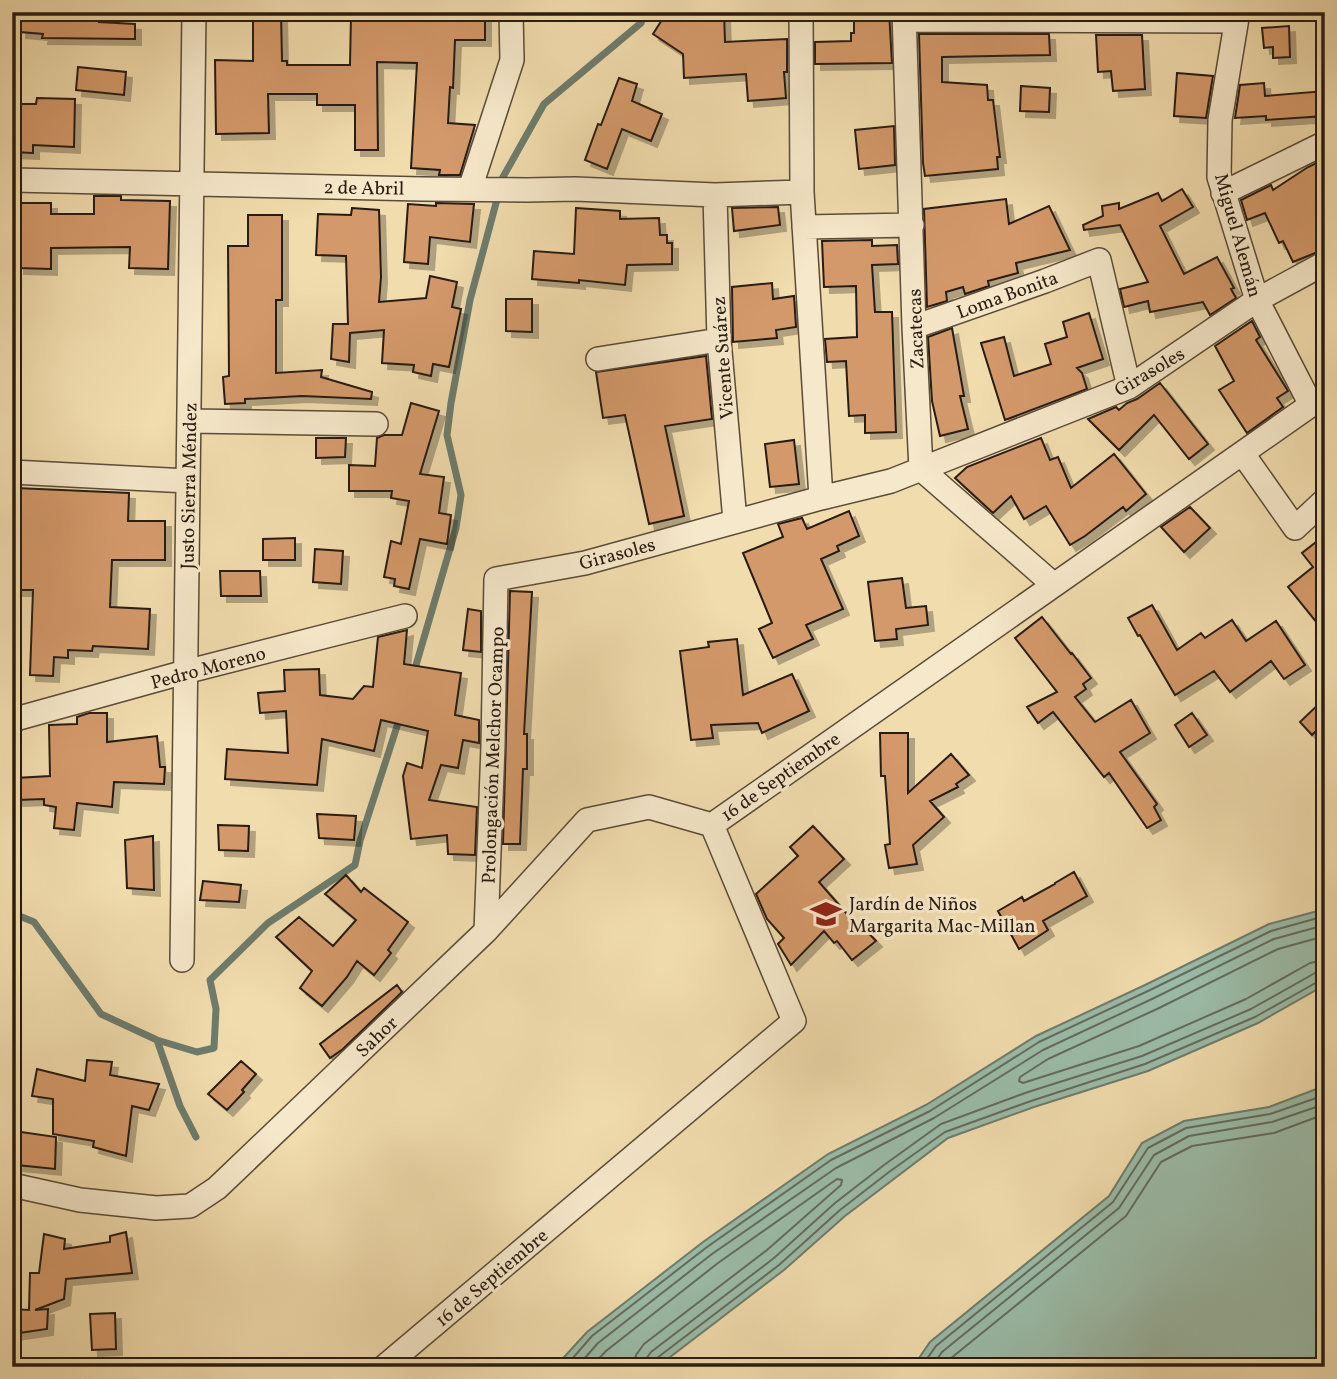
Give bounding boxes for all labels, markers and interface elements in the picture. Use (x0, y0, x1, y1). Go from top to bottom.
street label: Miguel Alemán (1207, 170, 1267, 301)
street label: 2 de Abril (323, 175, 405, 203)
street label: Loma Bonita (953, 266, 1062, 326)
street label: Zacatecas (903, 288, 931, 370)
street label: Vicente Suárez (707, 296, 741, 420)
street label: Girasoles (1110, 342, 1190, 404)
street label: Justo Sierra Méndez (176, 402, 204, 570)
street label: Girasoles (577, 532, 659, 578)
street label: Prolongación Melchor Ocampo (477, 626, 511, 884)
street label: Pedro Moreno (148, 641, 269, 697)
street label: 16 de Septiembre (716, 727, 846, 829)
place label: Jardín de Niños Margarita Mac-Millan (849, 892, 1036, 940)
school or university icon: Jardín de Niños Margarita Mac-Millan (809, 897, 843, 931)
street label: Sahor (351, 1011, 404, 1064)
street label: 16 de Septiembre (430, 1223, 554, 1334)

